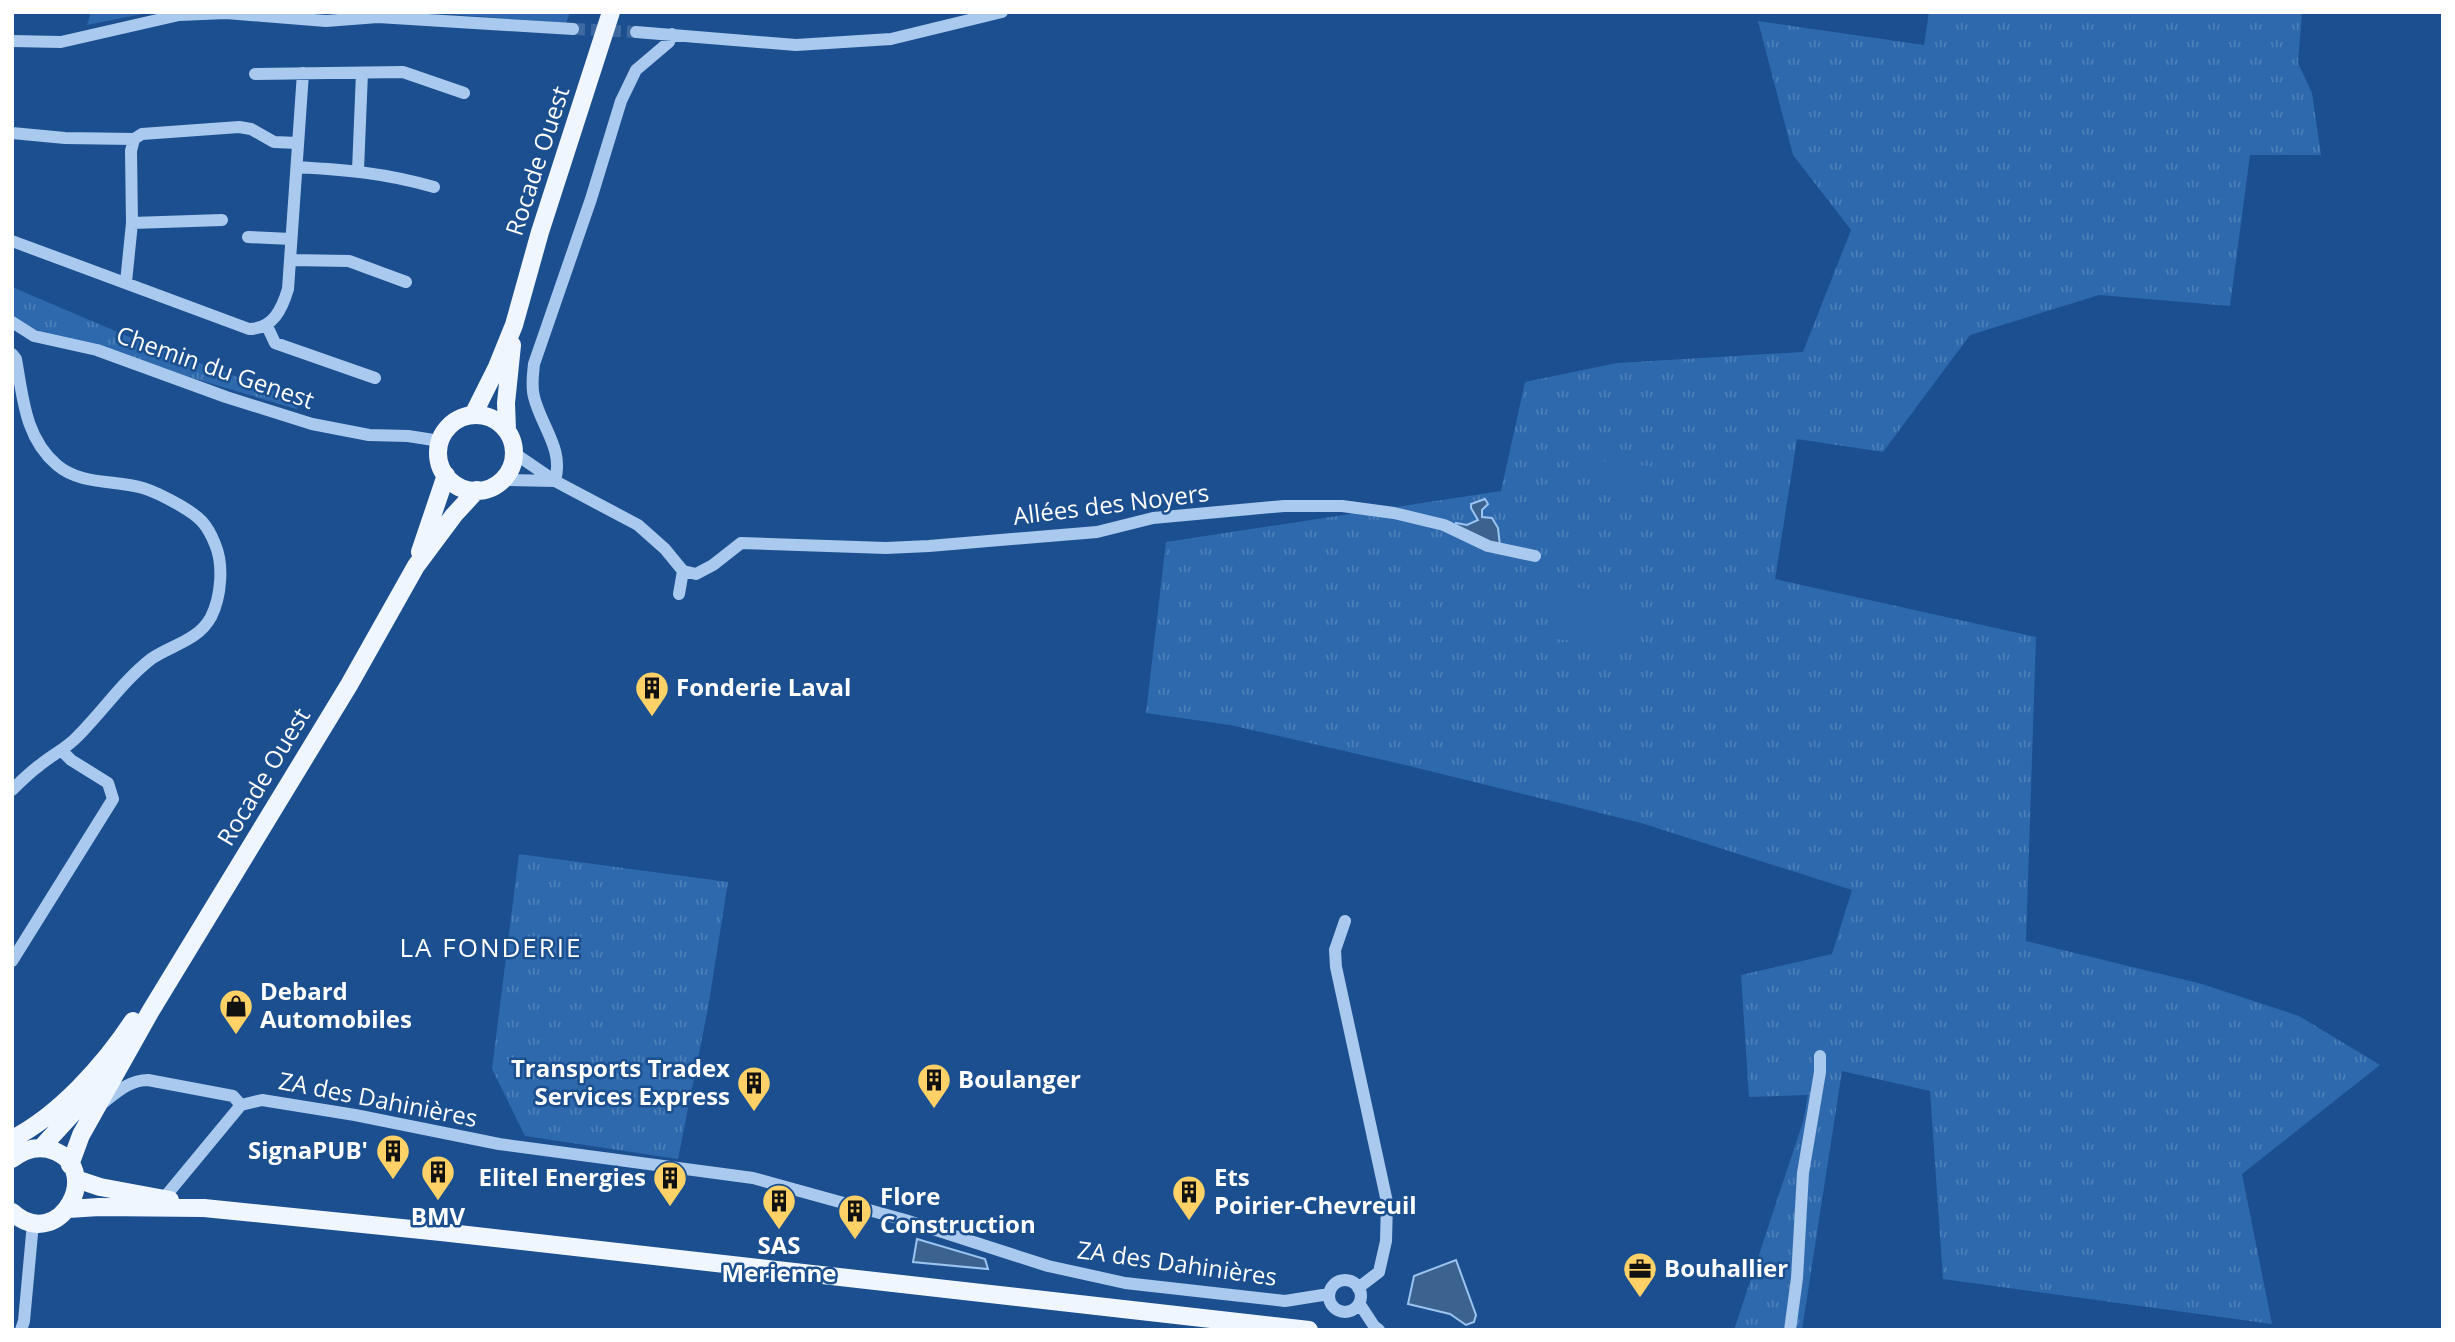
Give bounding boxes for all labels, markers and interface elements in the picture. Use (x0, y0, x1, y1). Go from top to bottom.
street label: Rocade Ouest (497, 82, 576, 240)
street label: Chemin du Genest (112, 317, 319, 416)
street label: Allées des Noyers (1011, 475, 1211, 532)
building icon: Fonderie Laval (633, 669, 671, 718)
place label: Fonderie Laval (676, 670, 851, 703)
street label: Rocade Ouest (209, 701, 317, 851)
district label: LA FONDERIE (399, 929, 583, 965)
place label: Debard Automobiles (260, 974, 412, 1035)
shop icon: Debard Automobiles (217, 987, 255, 1036)
place label: Transports Tradex Services Express (511, 1051, 730, 1112)
building icon: Boulanger (915, 1061, 953, 1110)
place label: Boulanger (958, 1062, 1081, 1095)
street label: ZA des Dahinières (276, 1063, 480, 1134)
building icon: Transports Tradex Services Express (735, 1064, 773, 1113)
building icon: SignaPUB' (374, 1132, 412, 1181)
place label: SignaPUB' (248, 1133, 368, 1166)
building icon: BMV (419, 1153, 457, 1202)
building icon: Elitel Energies (651, 1159, 689, 1208)
place label: Elitel Energies (478, 1160, 646, 1193)
place label: Ets Poirier-Chevreuil (1214, 1160, 1417, 1221)
building icon: Ets Poirier-Chevreuil (1170, 1173, 1208, 1222)
place label: Flore Construction (880, 1179, 1036, 1240)
building icon: SAS Merienne (760, 1182, 798, 1231)
building icon: Flore Construction (836, 1192, 874, 1241)
place label: BMV (411, 1199, 466, 1232)
place label: SAS Merienne (722, 1228, 836, 1289)
street label: ZA des Dahinières (1075, 1232, 1279, 1293)
office icon: Bouhallier (1621, 1250, 1659, 1299)
place label: Bouhallier (1664, 1251, 1788, 1284)

